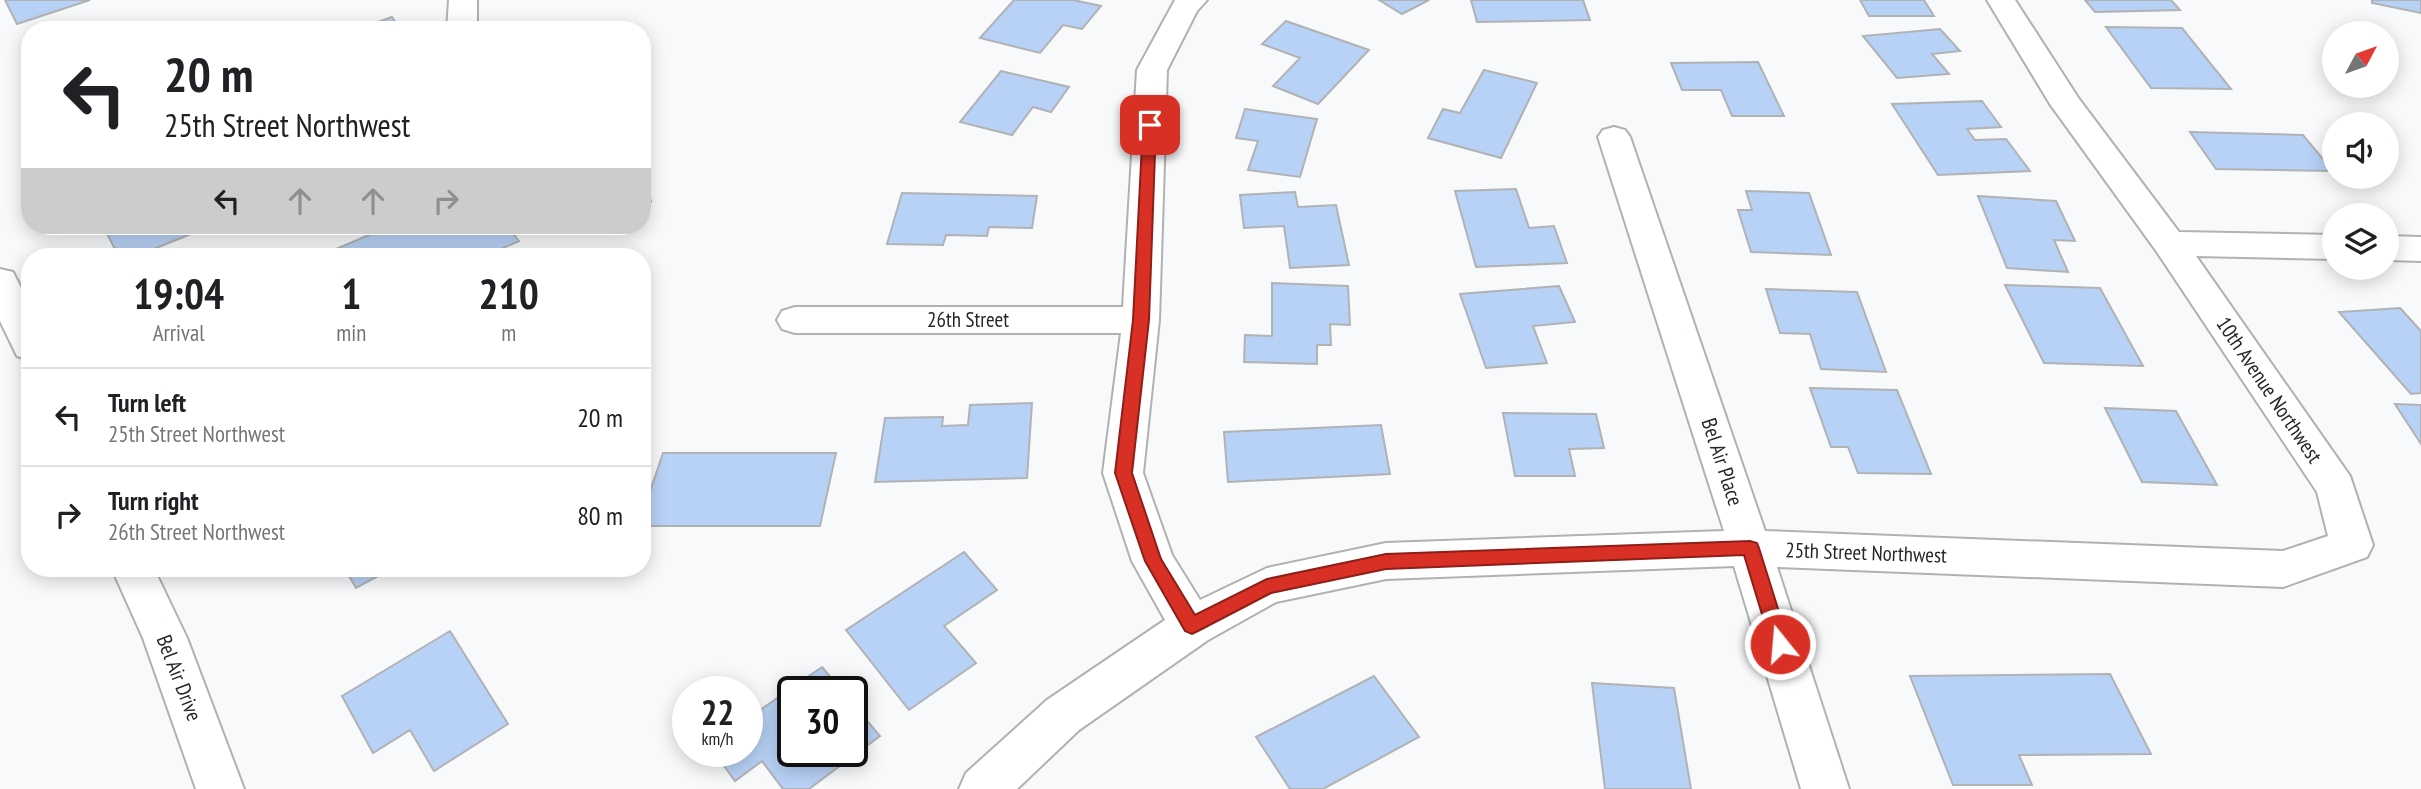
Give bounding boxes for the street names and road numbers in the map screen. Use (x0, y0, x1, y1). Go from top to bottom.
street label: 26th Street (927, 306, 1009, 333)
street label: 10th Avenue Northwest (2210, 311, 2328, 468)
street label: Bel Air Place (1696, 415, 1749, 509)
street label: 25th Street Northwest (1785, 536, 1947, 569)
street label: Bel Air Drive (151, 631, 208, 725)

